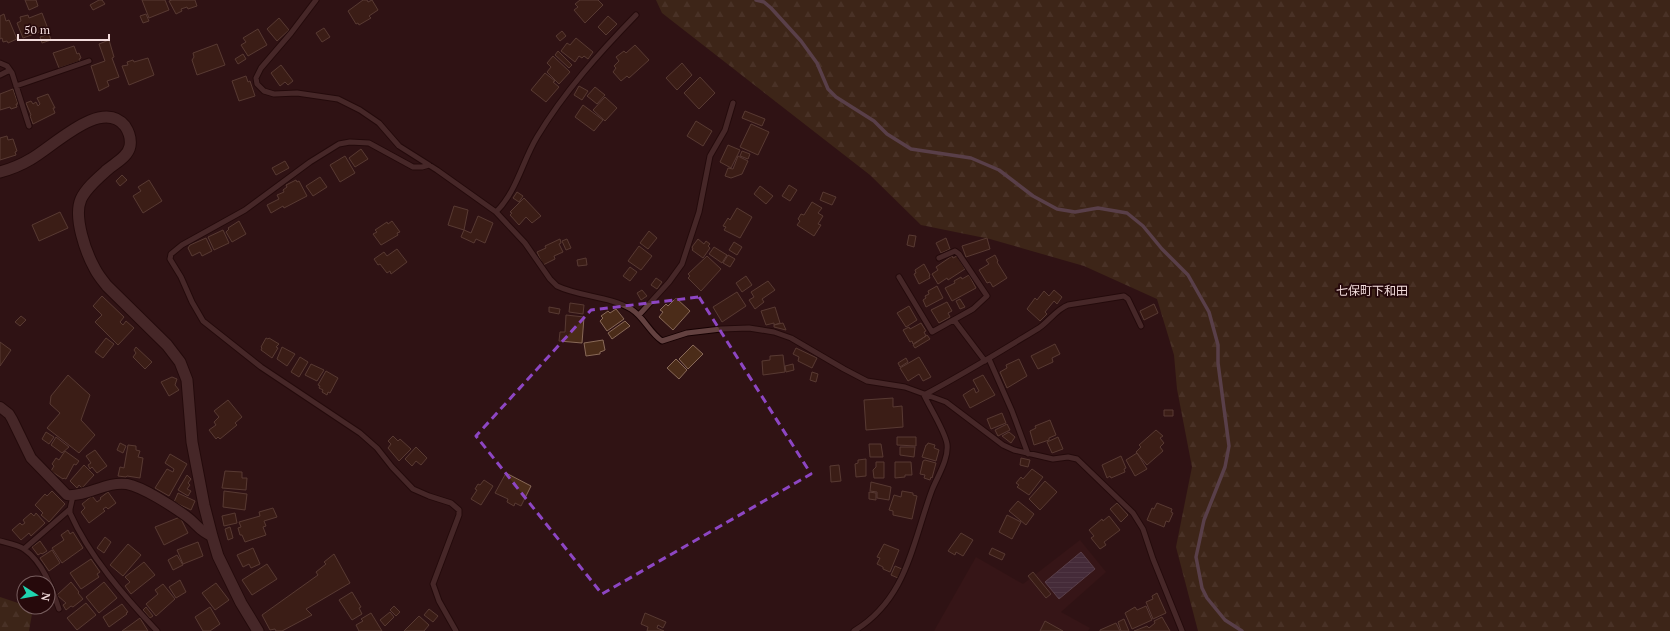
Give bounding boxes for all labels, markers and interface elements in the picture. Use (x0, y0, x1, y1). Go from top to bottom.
scale bar (18, 16, 109, 42)
text: 50 m (24, 22, 51, 37)
district label: 七保町下和田 (1336, 283, 1408, 298)
north arrow (16, 575, 56, 615)
text: N (38, 591, 53, 603)

